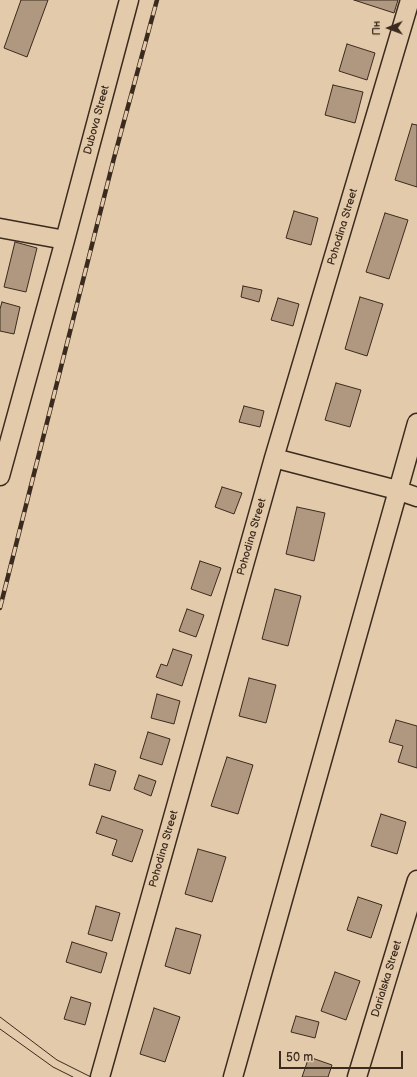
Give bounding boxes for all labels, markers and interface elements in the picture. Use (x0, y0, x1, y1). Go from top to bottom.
north arrow (369, 8, 409, 48)
text: Пн (370, 21, 383, 36)
street label: Dubova Street (81, 84, 113, 156)
street label: Pohodina Street (325, 187, 361, 267)
street label: Pohodina Street (235, 497, 269, 577)
street label: Pohodina Street (147, 809, 181, 889)
street label: Darialska Street (369, 939, 405, 1019)
scale bar (281, 1043, 405, 1069)
text: 50 m (286, 1050, 313, 1065)

